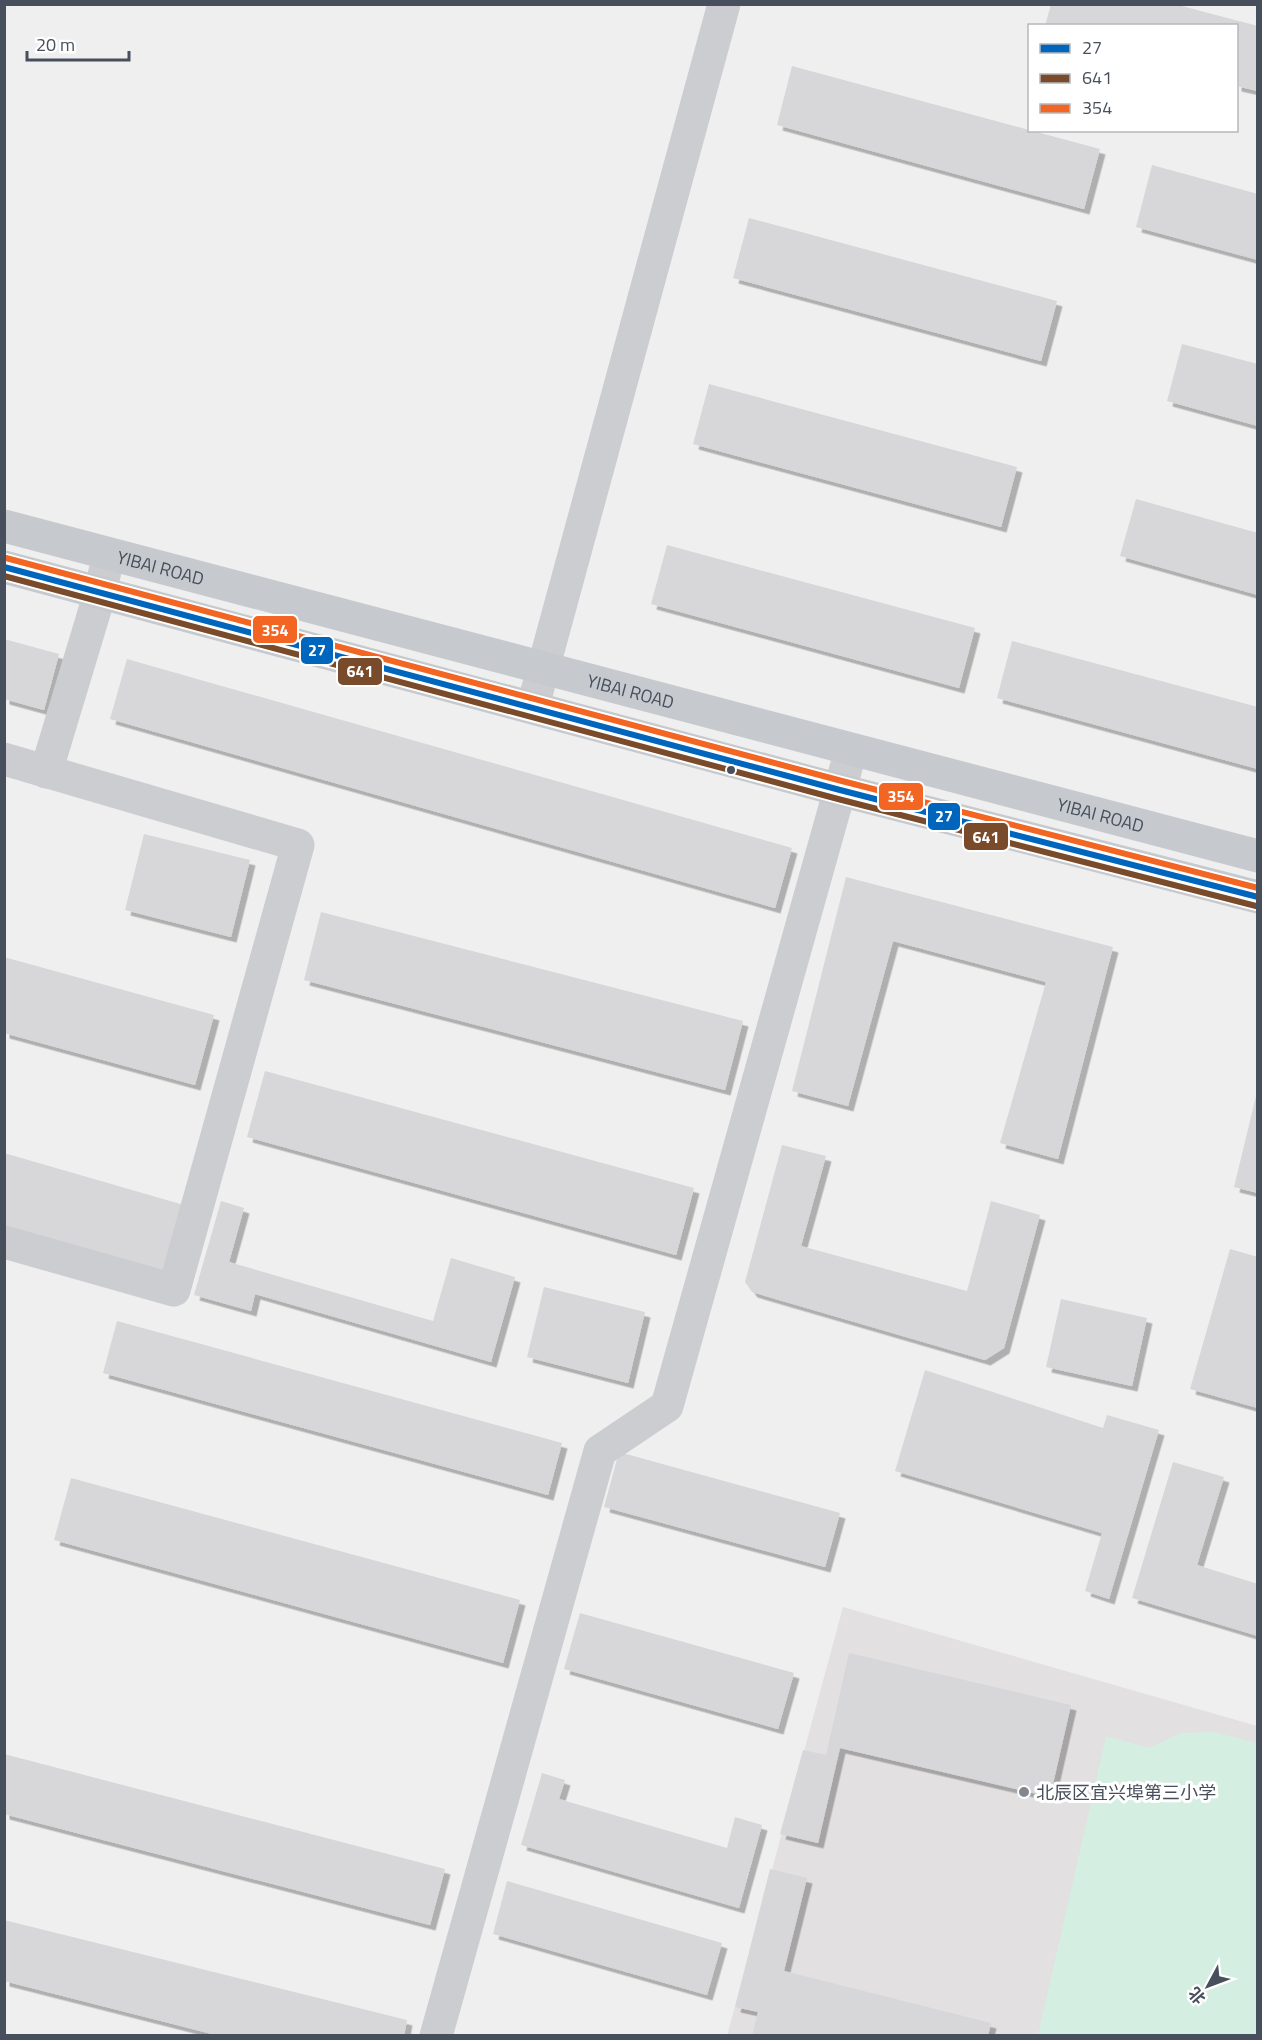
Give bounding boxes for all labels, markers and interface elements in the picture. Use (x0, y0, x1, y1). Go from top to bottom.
scale bar (27, 24, 129, 62)
legend (1028, 24, 1238, 132)
text: 20 m (36, 31, 75, 58)
text: 27 (1082, 34, 1102, 61)
text: 641 (1082, 64, 1112, 91)
text: 354 (1082, 94, 1112, 121)
street label: YIBAI ROAD (114, 543, 207, 592)
line badge: 354 (252, 615, 298, 644)
text: 354 (262, 618, 288, 642)
line badge: 27 (300, 636, 334, 665)
text: 27 (308, 638, 326, 662)
line badge: 641 (337, 657, 383, 686)
text: 641 (347, 659, 373, 683)
street label: YIBAI ROAD (584, 666, 677, 715)
unlabelled marker (725, 764, 737, 776)
line badge: 354 (878, 782, 924, 811)
text: 354 (888, 784, 914, 808)
street label: YIBAI ROAD (1054, 790, 1147, 839)
line badge: 27 (927, 802, 961, 831)
text: 27 (935, 804, 953, 828)
line badge: 641 (963, 822, 1009, 851)
text: 641 (973, 825, 999, 849)
place label: 北辰区宜兴埠第三小学 (1036, 1779, 1216, 1806)
marker: 北辰区宜兴埠第三小学 (1017, 1785, 1031, 1799)
north arrow (1178, 1956, 1238, 2016)
text: 北 (1182, 1982, 1211, 2010)

